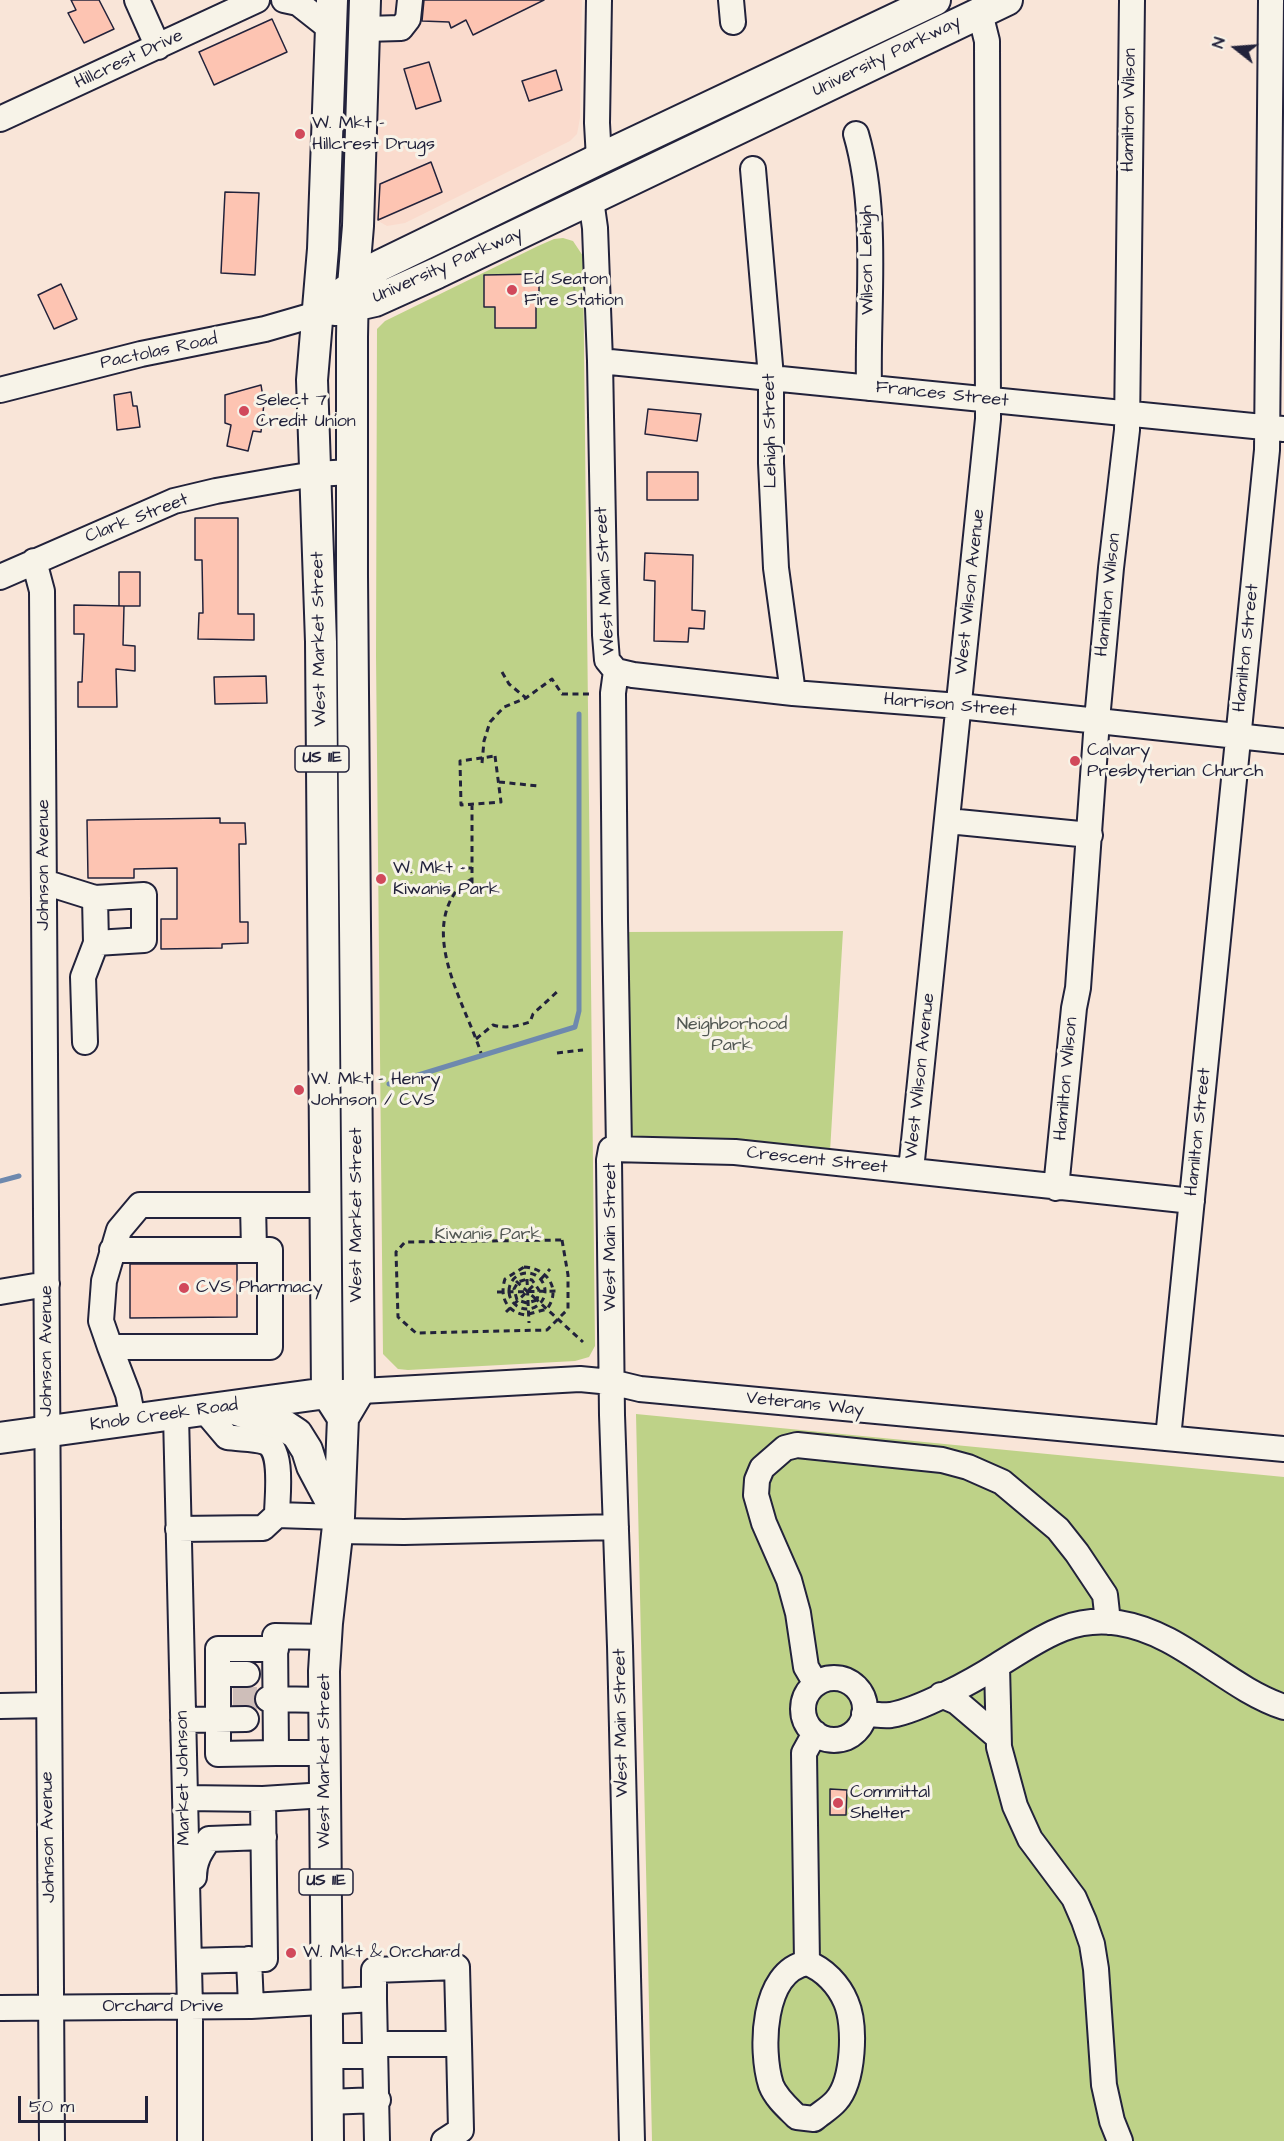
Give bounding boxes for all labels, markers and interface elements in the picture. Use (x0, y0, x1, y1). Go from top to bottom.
street label: University Parkway (809, 12, 965, 102)
north arrow (1206, 18, 1266, 78)
street label: Hillcrest Drive (71, 25, 187, 95)
text: N (1207, 35, 1231, 51)
street label: Hamilton Wilson (1118, 48, 1142, 172)
place label: W. Mkt - Hillcrest Drugs (312, 113, 435, 156)
marker: W. Mkt - Hillcrest Drugs (293, 127, 307, 141)
street label: Wilson Lehigh (856, 205, 880, 315)
street label: University Parkway (370, 223, 526, 309)
place label: Ed Seaton Fire Station (524, 269, 623, 312)
marker: Ed Seaton Fire Station (505, 283, 519, 297)
street label: Pactolas Road (99, 329, 219, 375)
street label: Lehigh Street (759, 373, 783, 489)
street label: Frances Street (875, 377, 1009, 413)
place label: Select 7 Credit Union (256, 390, 356, 432)
marker: Select 7 Credit Union (237, 404, 251, 418)
street label: Clark Street (83, 489, 191, 549)
street label: West Main Street (591, 506, 621, 656)
street label: West Wilson Avenue (952, 508, 990, 676)
street label: Hamilton Wilson (1092, 532, 1126, 658)
street label: West Market Street (308, 551, 332, 727)
street label: Hamilton Street (1230, 583, 1264, 713)
street label: Harrison Street (883, 689, 1017, 723)
place label: Calvary Presbyterian Church (1087, 740, 1263, 783)
road number: US 11E (295, 746, 349, 772)
marker: Calvary Presbyterian Church (1068, 754, 1082, 768)
street label: Johnson Avenue (33, 799, 55, 931)
place label: W. Mkt - Kiwanis Park (393, 858, 500, 900)
marker: W. Mkt - Kiwanis Park (374, 872, 388, 886)
street label: West Wilson Avenue (902, 992, 940, 1160)
park label: Neighborhood Park (677, 1014, 787, 1056)
street label: Hamilton Wilson (1051, 1016, 1083, 1142)
street label: Hamilton Street (1182, 1067, 1216, 1197)
place label: W. Mkt - Henry Johnson / CVS (311, 1069, 440, 1112)
marker: W. Mkt - Henry Johnson / CVS (292, 1083, 306, 1097)
street label: West Market Street (346, 1128, 368, 1302)
street label: Crescent Street (745, 1143, 889, 1179)
street label: West Main Street (600, 1163, 622, 1311)
park label: Kiwanis Park (435, 1224, 541, 1246)
place label: CVS Pharmacy (196, 1277, 323, 1299)
marker: CVS Pharmacy (177, 1281, 191, 1295)
street label: Johnson Avenue (36, 1285, 58, 1417)
street label: Veterans Way (745, 1388, 865, 1422)
street label: Knob Creek Road (89, 1395, 239, 1437)
street label: West Main Street (610, 1648, 634, 1798)
street label: West Market Street (314, 1674, 336, 1848)
street label: Market Johnson (172, 1710, 196, 1846)
street label: Johnson Avenue (37, 1771, 61, 1903)
place label: Committal Shelter (850, 1782, 930, 1824)
marker: Committal Shelter (831, 1796, 845, 1810)
road number: US 11E (299, 1869, 353, 1895)
place label: W. Mkt & Orchard (303, 1942, 460, 1964)
marker: W. Mkt & Orchard (284, 1946, 298, 1960)
street label: Orchard Drive (102, 1996, 224, 2018)
scale bar (21, 2084, 152, 2122)
text: 50 m (29, 2094, 74, 2119)

